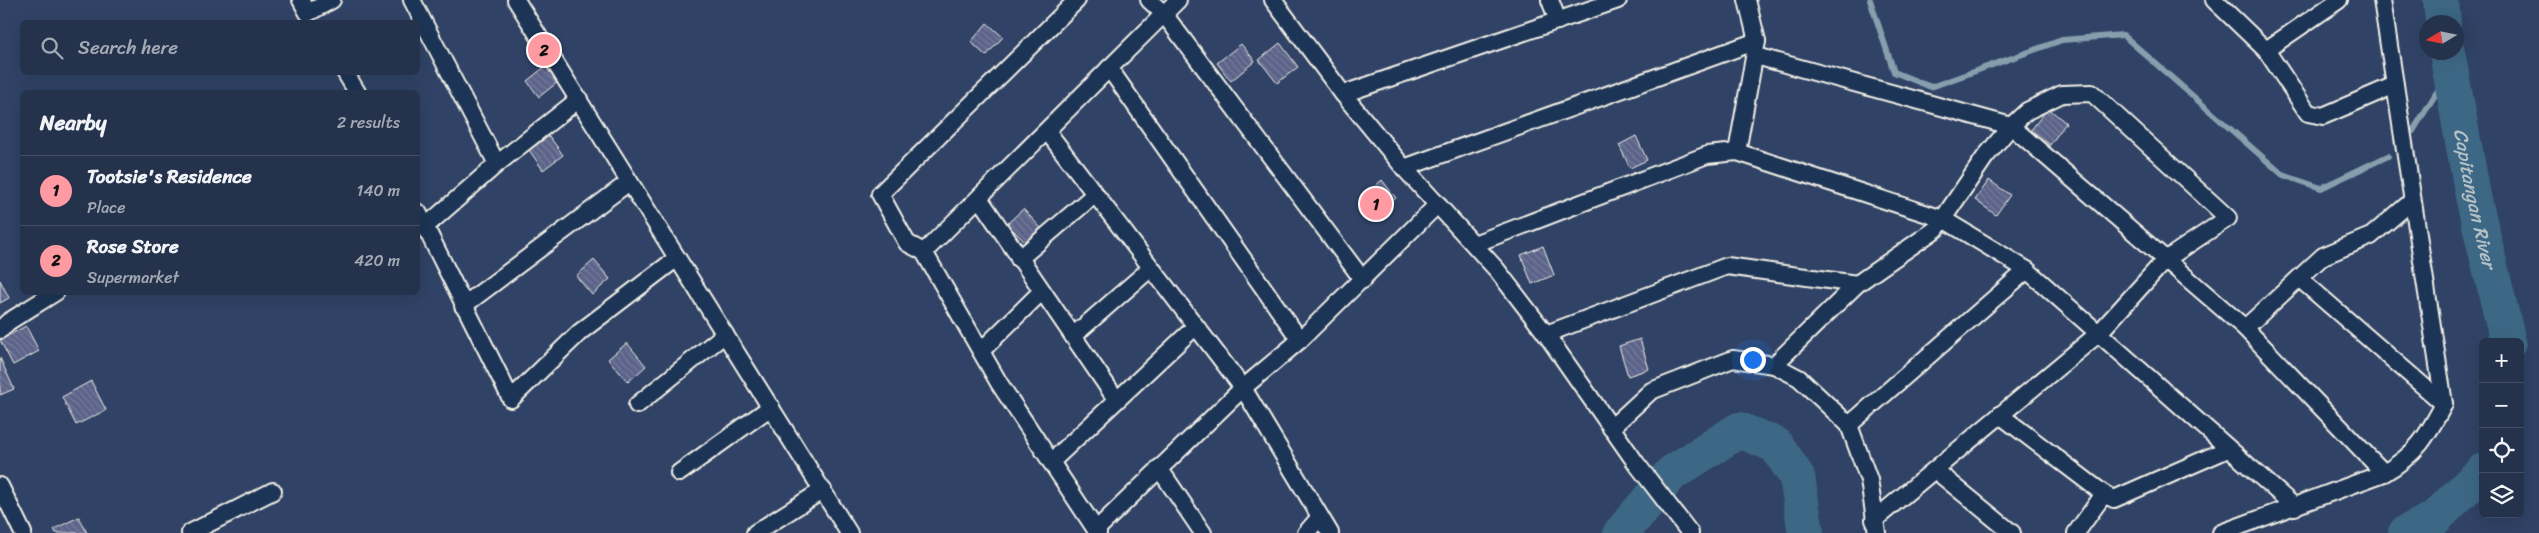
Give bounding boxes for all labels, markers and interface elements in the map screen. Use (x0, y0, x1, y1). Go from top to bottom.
north arrow (2419, 15, 2464, 60)
search box (20, 20, 420, 75)
text: Search here (78, 31, 178, 64)
pin: 2 (528, 31, 560, 69)
icon: search (38, 34, 66, 62)
text: Nearby (40, 104, 106, 142)
text: 2 results (337, 108, 400, 137)
water label: Capitangan River (2445, 126, 2507, 275)
text: Tootsie's Residence (87, 160, 252, 193)
text: 1 (53, 176, 59, 205)
text: 140 m (357, 176, 400, 205)
pin: 1 (1360, 185, 1392, 223)
text: Place (87, 193, 126, 222)
text: Rose Store (87, 230, 179, 263)
text: 2 (51, 246, 61, 275)
text: 420 m (354, 246, 400, 275)
text: Supermarket (87, 263, 179, 292)
map controls (2479, 338, 2524, 518)
button: + (2479, 338, 2524, 383)
your location (1740, 347, 1766, 373)
button: − (2479, 383, 2524, 428)
button: locate (2479, 428, 2524, 473)
button: layers (2479, 473, 2524, 518)

